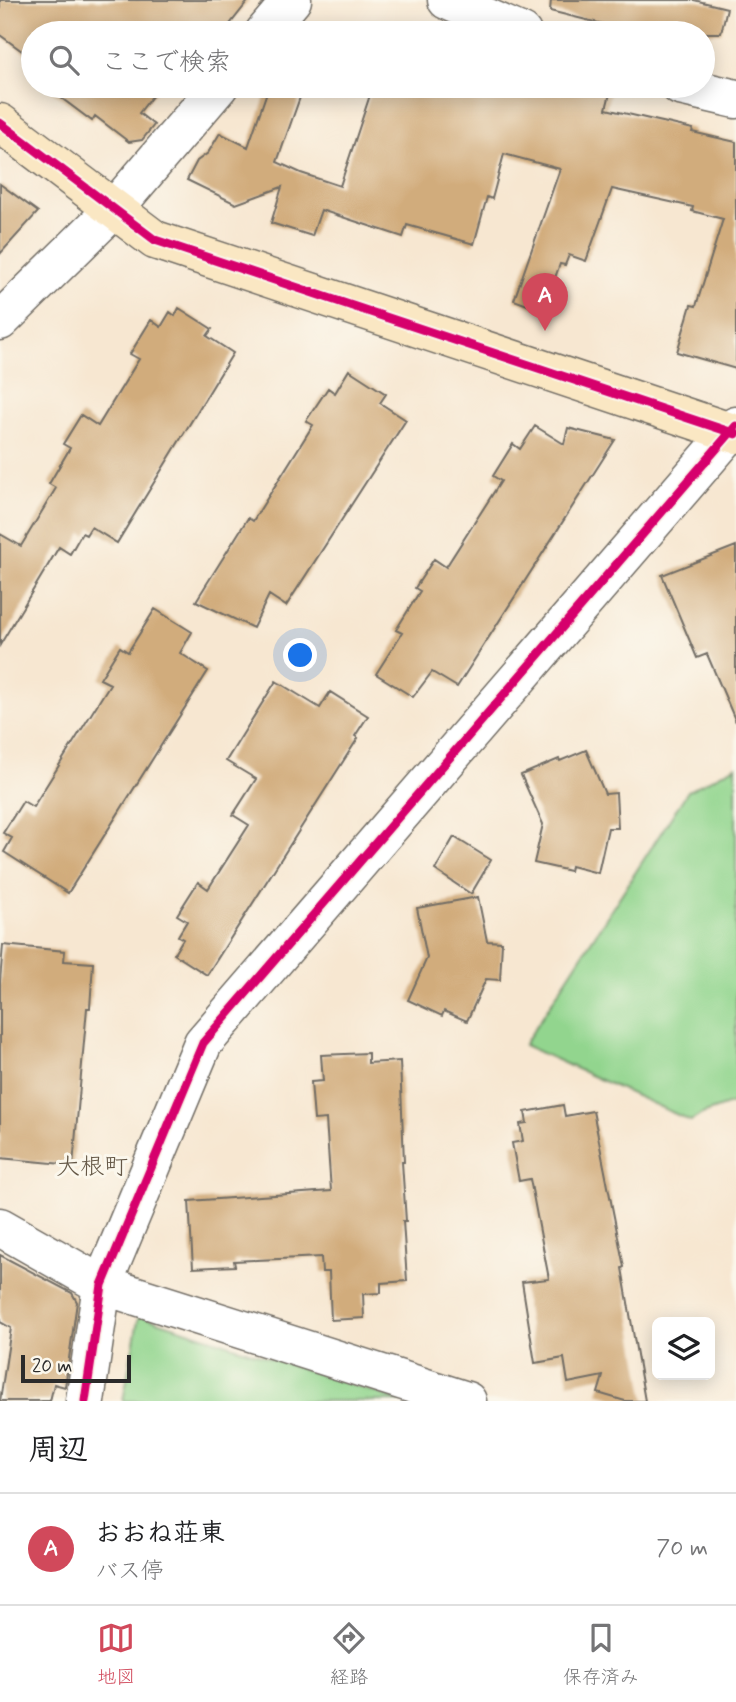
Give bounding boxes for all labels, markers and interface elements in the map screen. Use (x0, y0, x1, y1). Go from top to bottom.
search box (21, 21, 715, 98)
icon: search (45, 41, 83, 79)
text: ここで検索 (101, 46, 231, 80)
pin: A (522, 273, 568, 331)
your location (283, 638, 317, 672)
district label: 大根町 (56, 1152, 128, 1183)
map controls (652, 1317, 715, 1380)
button: layers (652, 1317, 715, 1380)
scale bar (21, 1352, 131, 1384)
text: 20 m (32, 1354, 72, 1379)
text: 周辺 (28, 1431, 88, 1470)
text: おおね荘東 (95, 1517, 225, 1551)
text: A (43, 1534, 59, 1564)
text: 70 m (656, 1534, 708, 1564)
text: バス停 (95, 1557, 164, 1587)
tab: 地図 (97, 1619, 135, 1690)
tab: 経路 (330, 1619, 368, 1690)
tab: 保存済み (563, 1619, 639, 1690)

